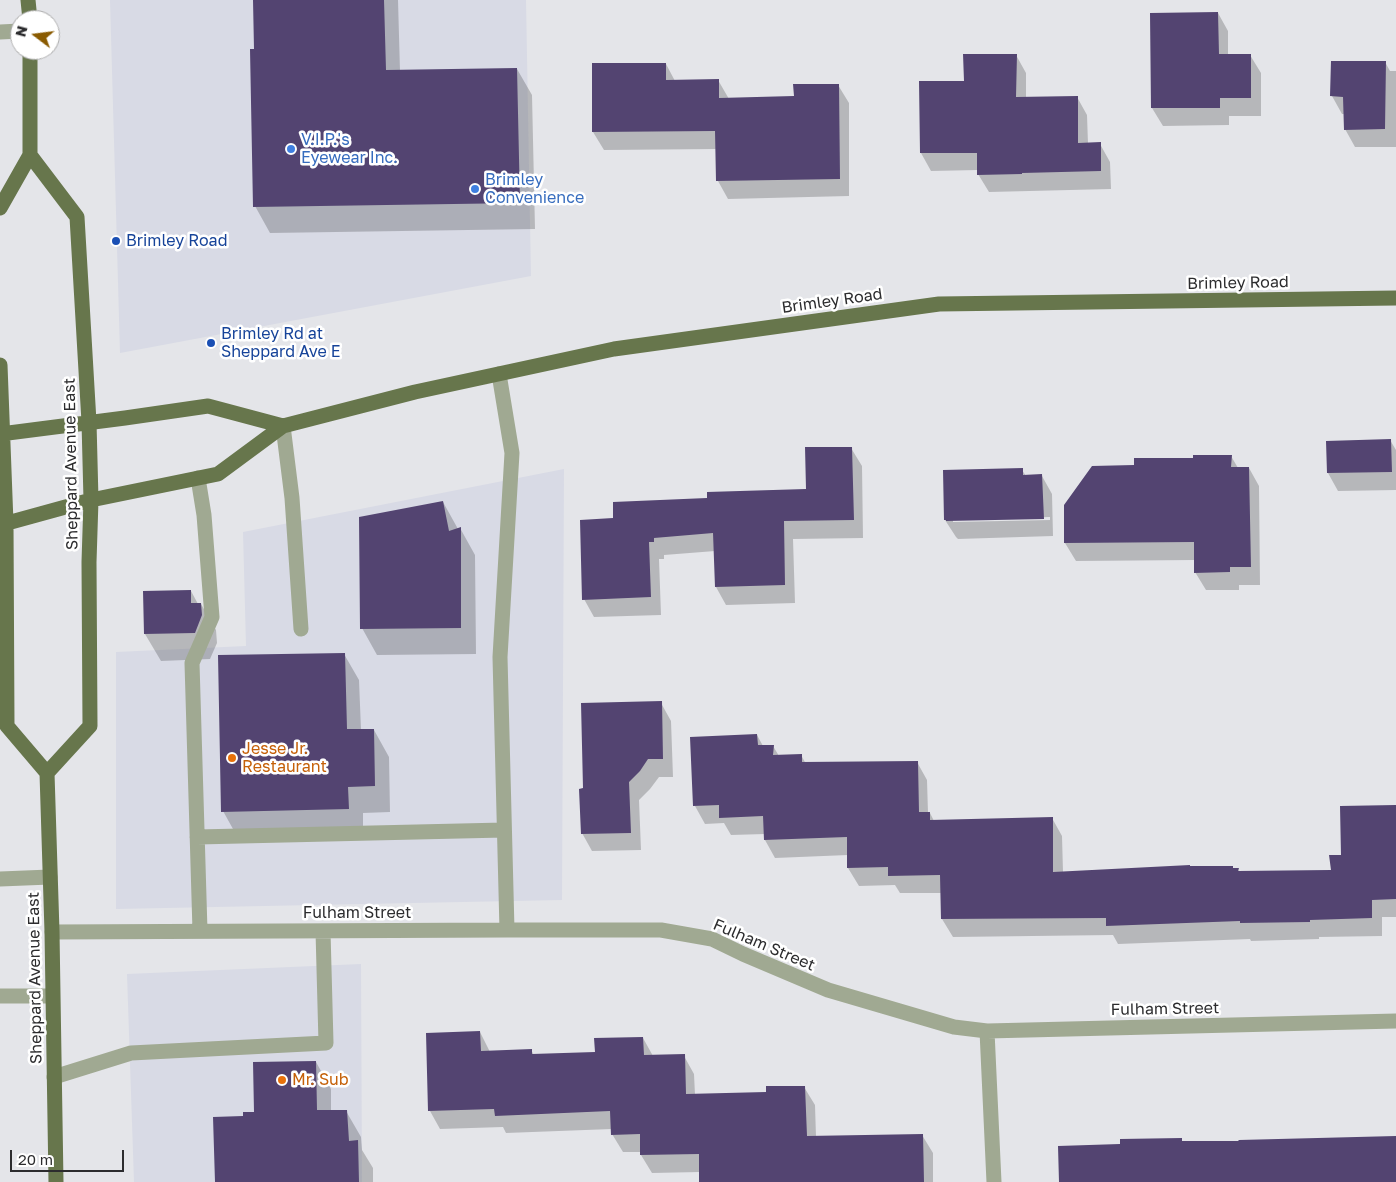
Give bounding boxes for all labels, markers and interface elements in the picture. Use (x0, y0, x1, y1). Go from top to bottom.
north arrow (10, 10, 60, 60)
text: N (11, 24, 31, 39)
place label: V.I.P.'s Eyewear Inc. (301, 130, 398, 168)
marker: V.I.P.'s Eyewear Inc. (285, 143, 297, 155)
place label: Brimley Convenience (485, 170, 584, 208)
marker: Brimley Convenience (469, 183, 481, 195)
place label: Brimley Road (126, 231, 227, 251)
marker: Brimley Road (110, 235, 122, 247)
street label: Brimley Road (1187, 273, 1289, 293)
street label: Brimley Road (780, 284, 884, 318)
place label: Brimley Rd at Sheppard Ave E (221, 324, 340, 362)
marker: Brimley Rd at Sheppard Ave E (205, 337, 217, 349)
street label: Sheppard Avenue East (60, 378, 82, 550)
place label: Jesse Jr. Restaurant (242, 739, 327, 777)
marker: Jesse Jr. Restaurant (226, 752, 238, 764)
street label: Sheppard Avenue East (24, 892, 46, 1064)
street label: Fulham Street (303, 903, 411, 923)
street label: Fulham Street (710, 915, 818, 975)
street label: Fulham Street (1110, 998, 1220, 1020)
place label: Mr. Sub (292, 1070, 349, 1090)
marker: Mr. Sub (276, 1074, 288, 1086)
scale bar (12, 1140, 126, 1172)
text: 20 m (18, 1150, 53, 1168)

